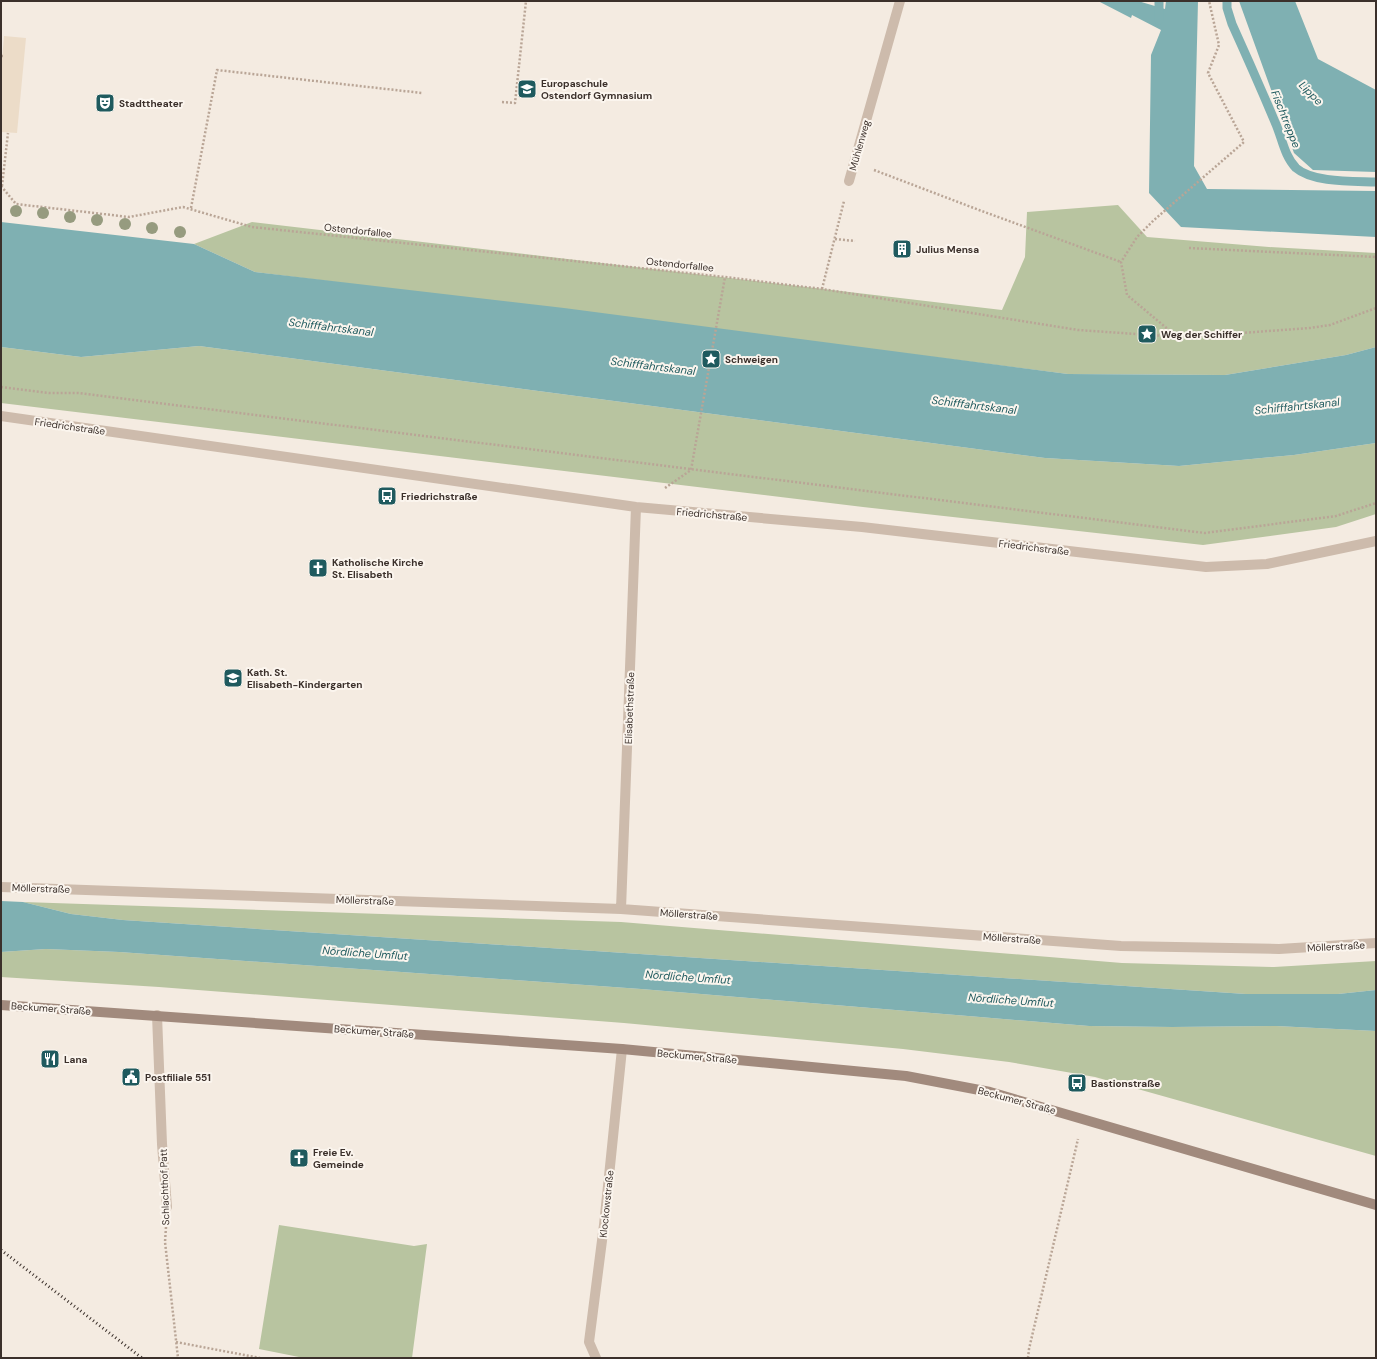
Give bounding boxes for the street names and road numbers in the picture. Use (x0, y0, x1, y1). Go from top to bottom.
street label: Mühlenweg (846, 118, 873, 172)
street label: Ostendorfallee (323, 220, 393, 241)
street label: Ostendorfallee (645, 254, 715, 275)
street label: Friedrichstraße (34, 415, 106, 438)
street label: Friedrichstraße (676, 505, 748, 524)
street label: Friedrichstraße (998, 537, 1070, 558)
street label: Elisabethstraße (622, 671, 637, 744)
street label: Möllerstraße (12, 881, 71, 896)
street label: Möllerstraße (336, 893, 395, 908)
street label: Möllerstraße (659, 906, 719, 923)
street label: Möllerstraße (982, 930, 1042, 947)
street label: Möllerstraße (1307, 938, 1366, 955)
street label: Beckumer Straße (11, 999, 92, 1018)
street label: Beckumer Straße (334, 1022, 415, 1041)
street label: Beckumer Straße (656, 1047, 738, 1066)
street label: Beckumer Straße (976, 1084, 1058, 1117)
street label: Schlachthof Patt (157, 1148, 172, 1226)
street label: Klockowstraße (596, 1169, 617, 1238)

